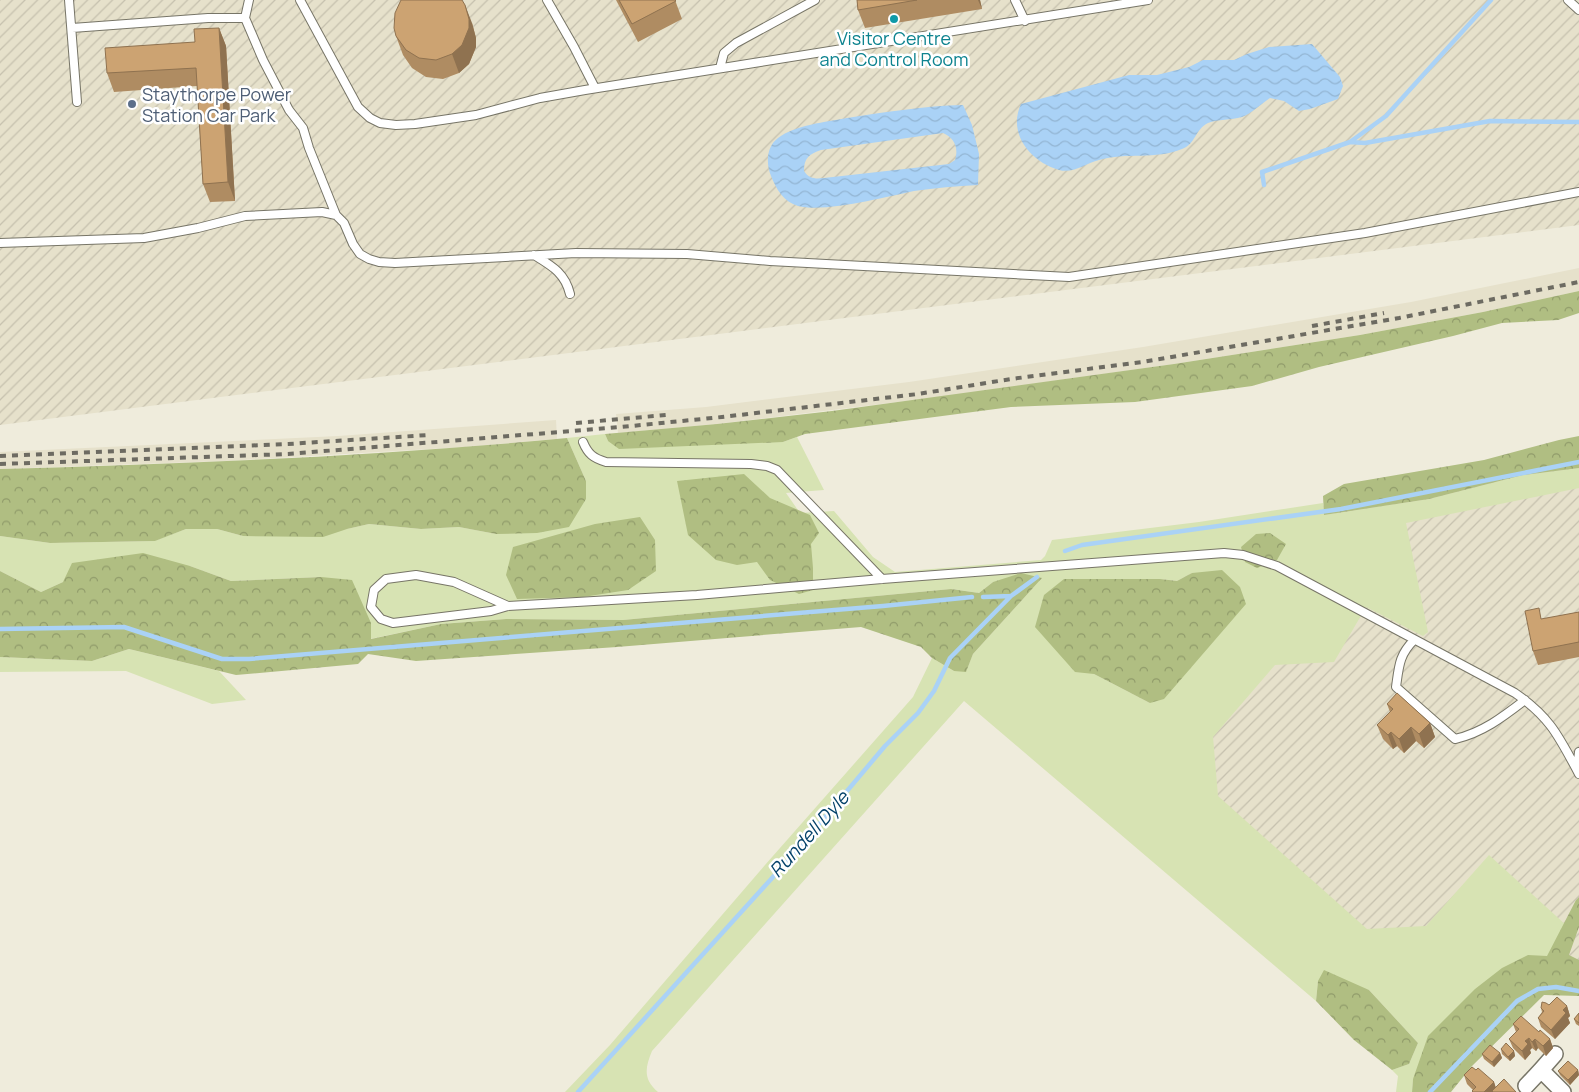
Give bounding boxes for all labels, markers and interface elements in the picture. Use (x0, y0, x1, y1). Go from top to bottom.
marker: Visitor Centre and Control Room (888, 13, 900, 25)
place label: Visitor Centre and Control Room (820, 26, 969, 71)
place label: Staythorpe Power Station Car Park (142, 82, 292, 127)
marker: Staythorpe Power Station Car Park (126, 98, 138, 110)
water label: Rundell Dyle (763, 784, 856, 883)

